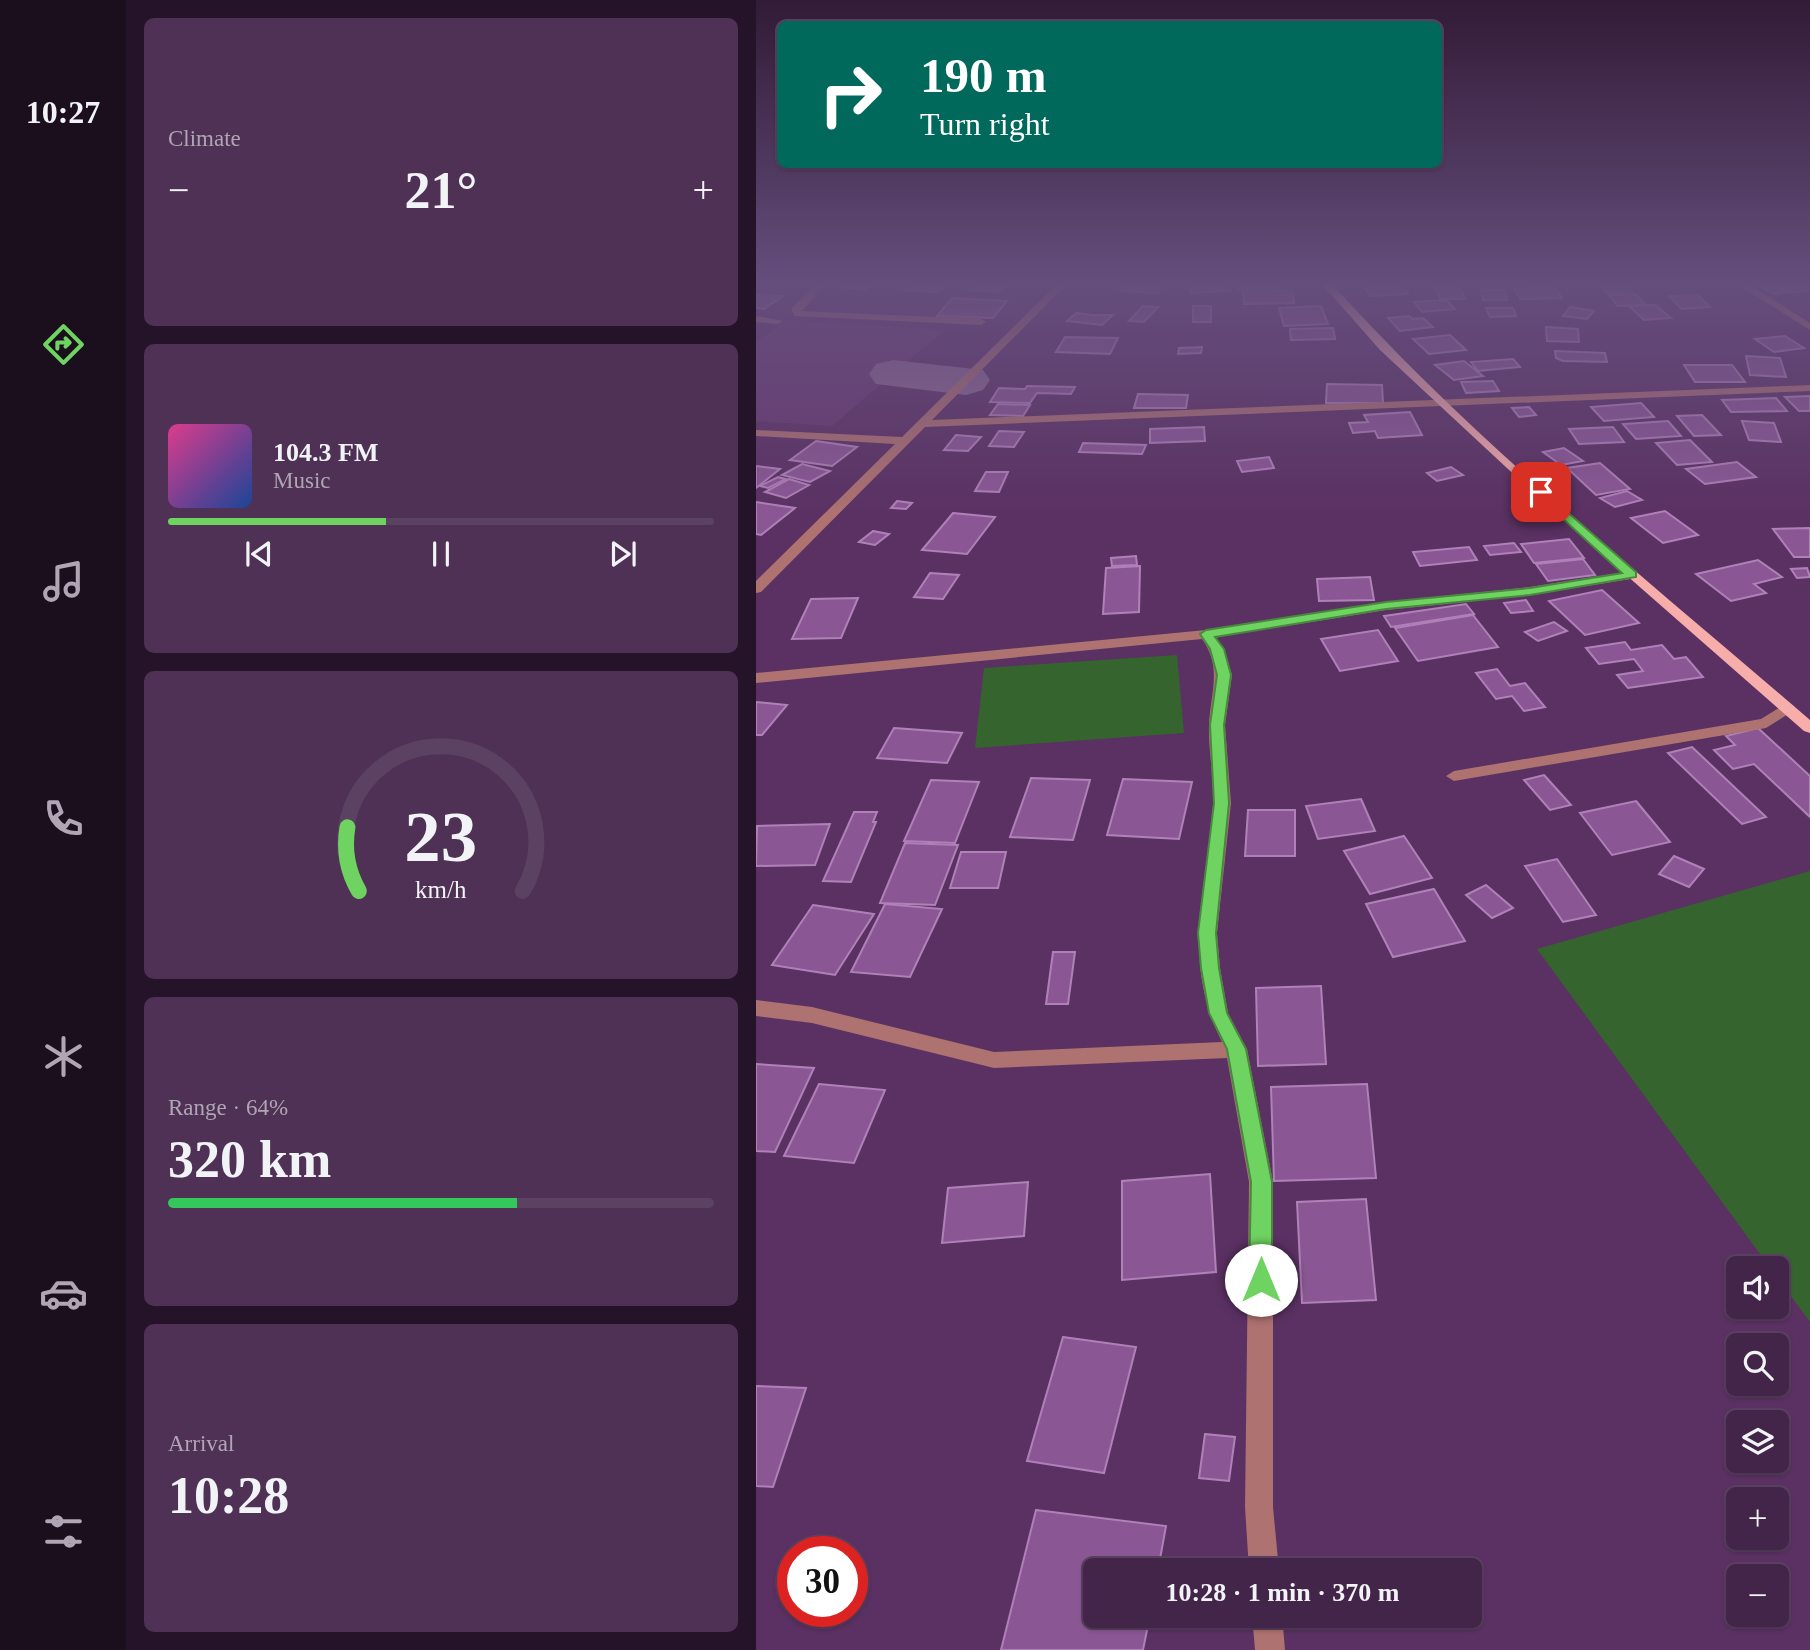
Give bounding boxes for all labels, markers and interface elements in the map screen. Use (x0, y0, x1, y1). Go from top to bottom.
text: 190 m (920, 48, 1047, 103)
icon: right (805, 49, 896, 140)
text: 10:27 (26, 94, 100, 130)
text: Turn right (920, 106, 1050, 142)
text: Climate (168, 126, 241, 151)
text: 21° (405, 162, 477, 219)
text: − (168, 169, 189, 211)
text: + (693, 169, 714, 211)
icon: directions (39, 320, 88, 369)
text: 104.3 FM (273, 438, 378, 467)
pin (1511, 462, 1571, 522)
text: Music (273, 468, 331, 493)
icon: arrive (1522, 473, 1560, 511)
icon: previous (240, 535, 278, 573)
icon: pause (422, 535, 460, 573)
icon: next (604, 535, 642, 573)
icon: music (39, 557, 88, 606)
icon: phone (39, 794, 88, 843)
text: 23 (405, 796, 477, 877)
text: km/h (415, 876, 467, 903)
icon: climate (39, 1032, 88, 1081)
text: Range · 64% (168, 1095, 288, 1120)
text: 320 km (168, 1131, 331, 1188)
position arrow (1224, 1243, 1298, 1317)
map controls (1726, 1256, 1789, 1627)
button: sound (1726, 1256, 1789, 1319)
icon: car (39, 1269, 88, 1318)
button: search (1726, 1333, 1789, 1396)
button: layers (1726, 1410, 1789, 1473)
text: Arrival (168, 1431, 234, 1456)
text: 10:28 (168, 1467, 289, 1524)
button: + (1726, 1487, 1789, 1550)
icon: filters (39, 1507, 88, 1556)
speed limit sign: 30 (777, 1536, 868, 1627)
button: − (1726, 1564, 1789, 1627)
text: 10:28 · 1 min · 370 m (1166, 1578, 1400, 1607)

